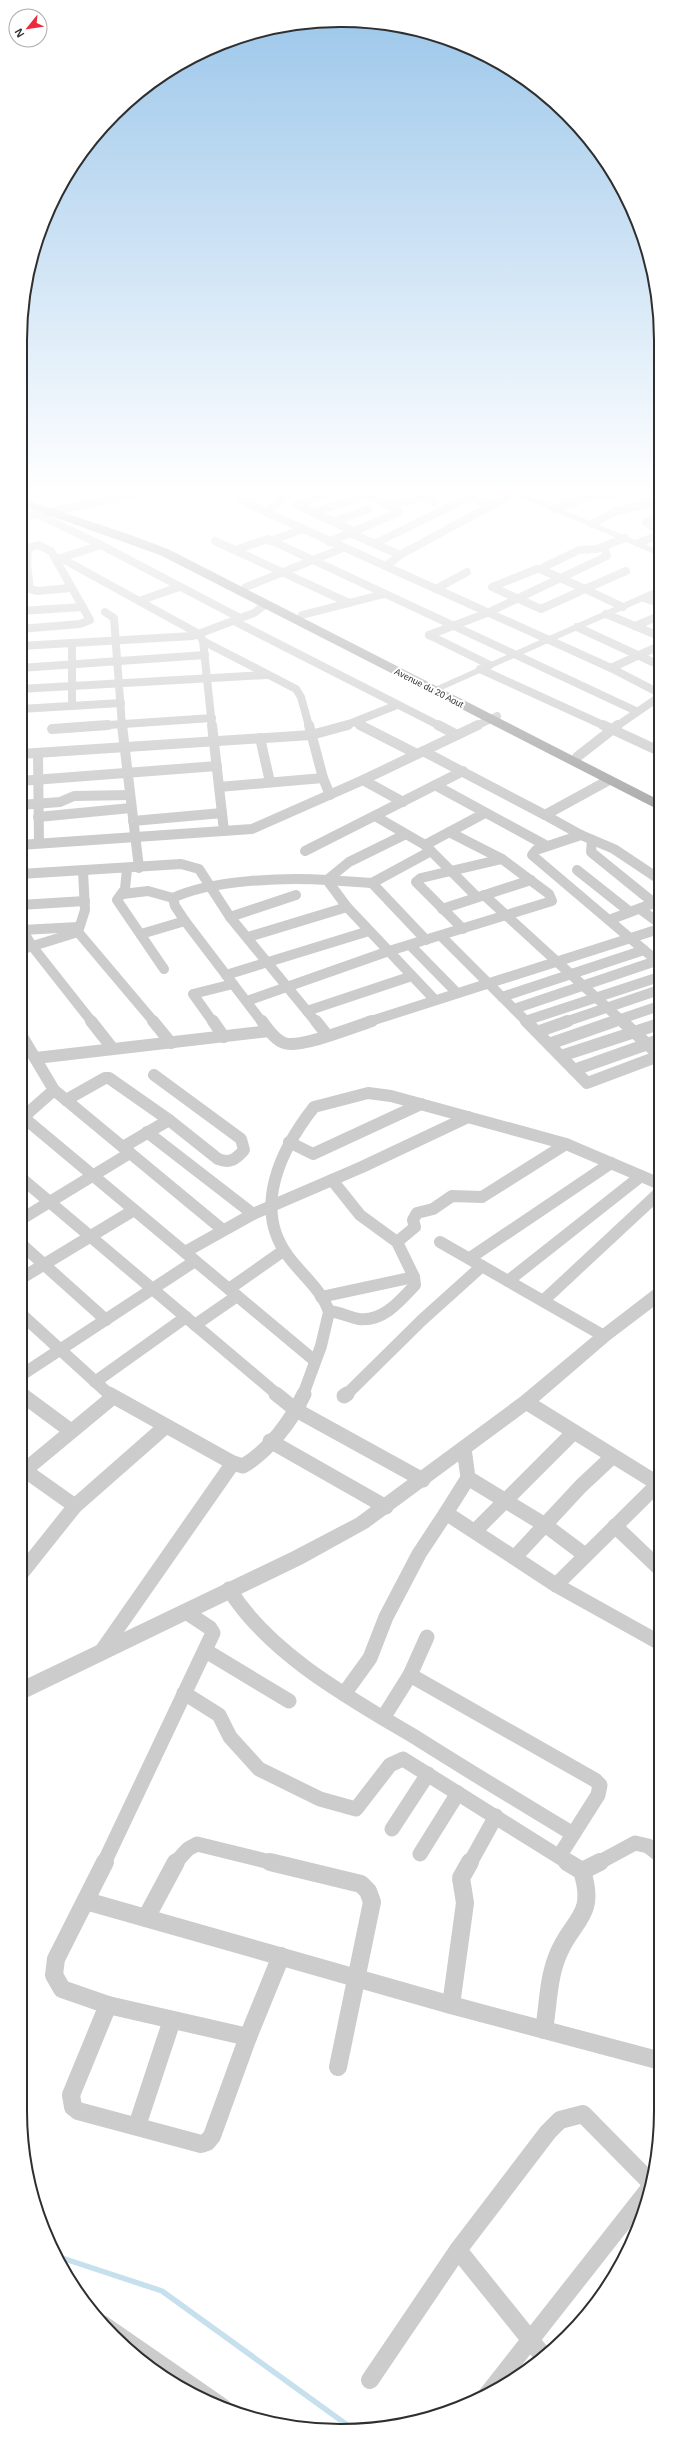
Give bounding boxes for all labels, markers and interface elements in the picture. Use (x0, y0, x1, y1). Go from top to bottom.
north arrow (8, 8, 48, 48)
text: N (12, 27, 27, 39)
street label: Avenue du 20 Aout (393, 666, 466, 710)

